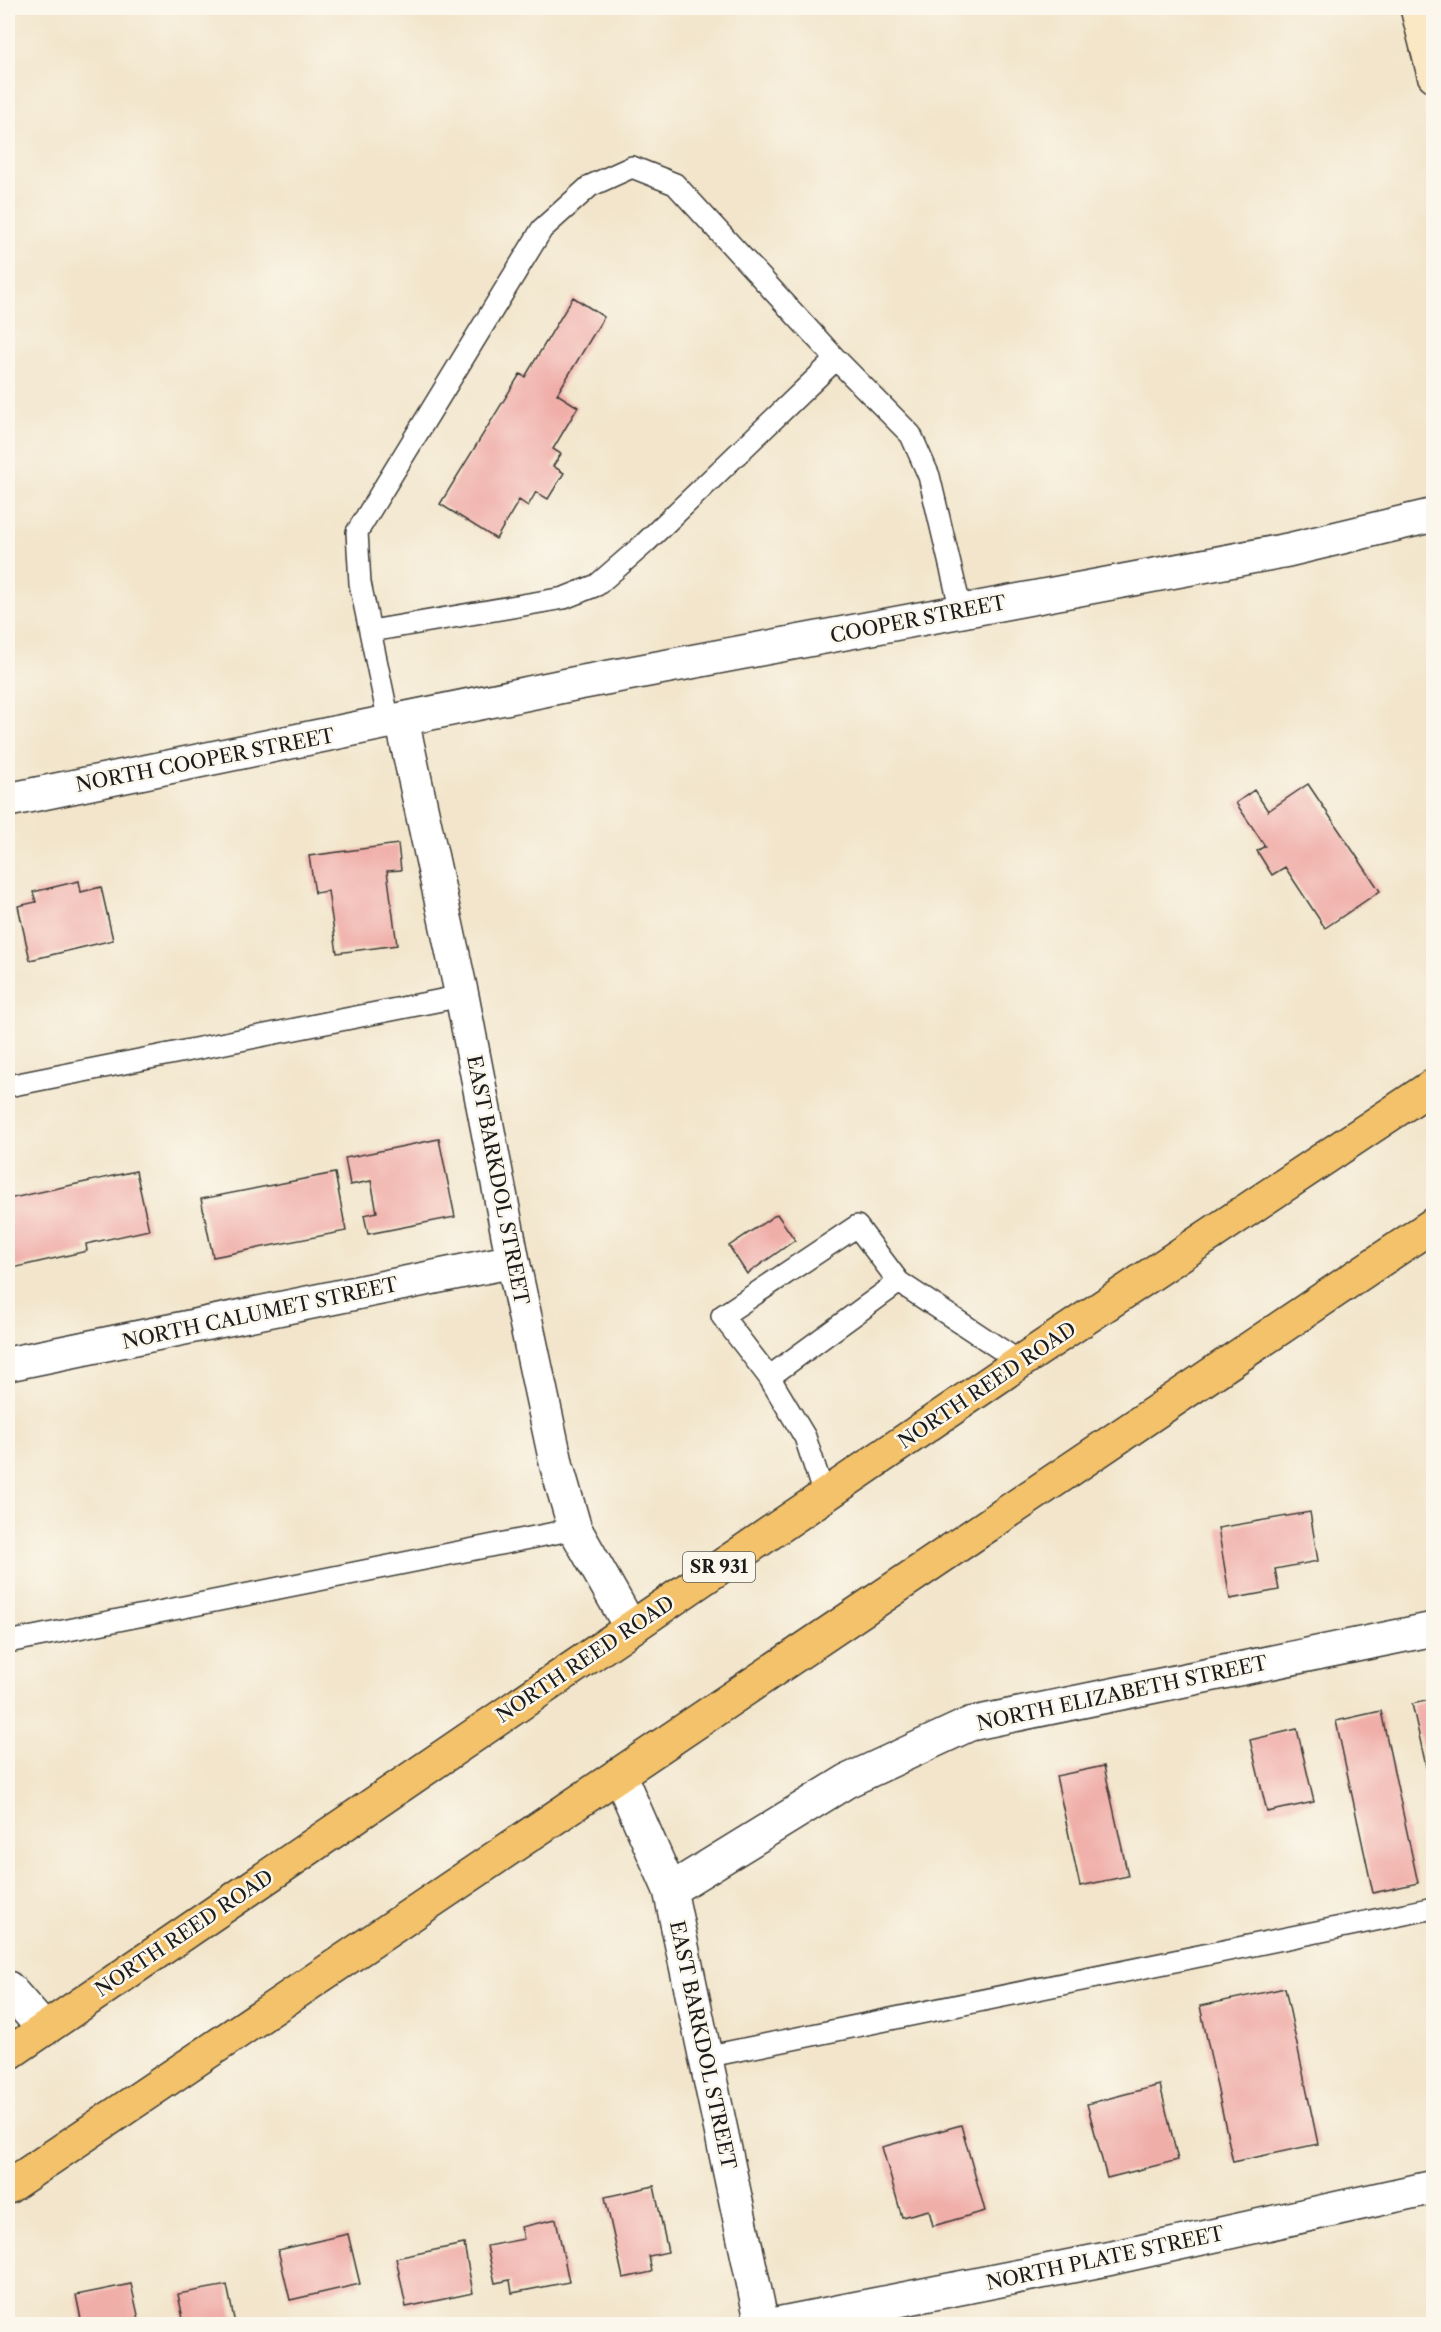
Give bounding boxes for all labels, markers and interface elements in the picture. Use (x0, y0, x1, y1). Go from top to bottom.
street label: COOPER STREET (828, 590, 1008, 648)
street label: NORTH COOPER STREET (74, 723, 336, 797)
street label: EAST BARKDOL STREET (462, 1053, 534, 1307)
street label: NORTH CALUMET STREET (120, 1272, 400, 1354)
street label: NORTH REED ROAD (893, 1316, 1081, 1454)
road number: SR 931 (683, 1552, 755, 1582)
street label: NORTH REED ROAD (491, 1590, 679, 1728)
street label: NORTH ELIZABETH STREET (975, 1650, 1270, 1736)
street label: NORTH REED ROAD (90, 1864, 278, 2002)
street label: EAST BARKDOL STREET (665, 1918, 741, 2172)
street label: NORTH PLATE STREET (984, 2221, 1226, 2295)

